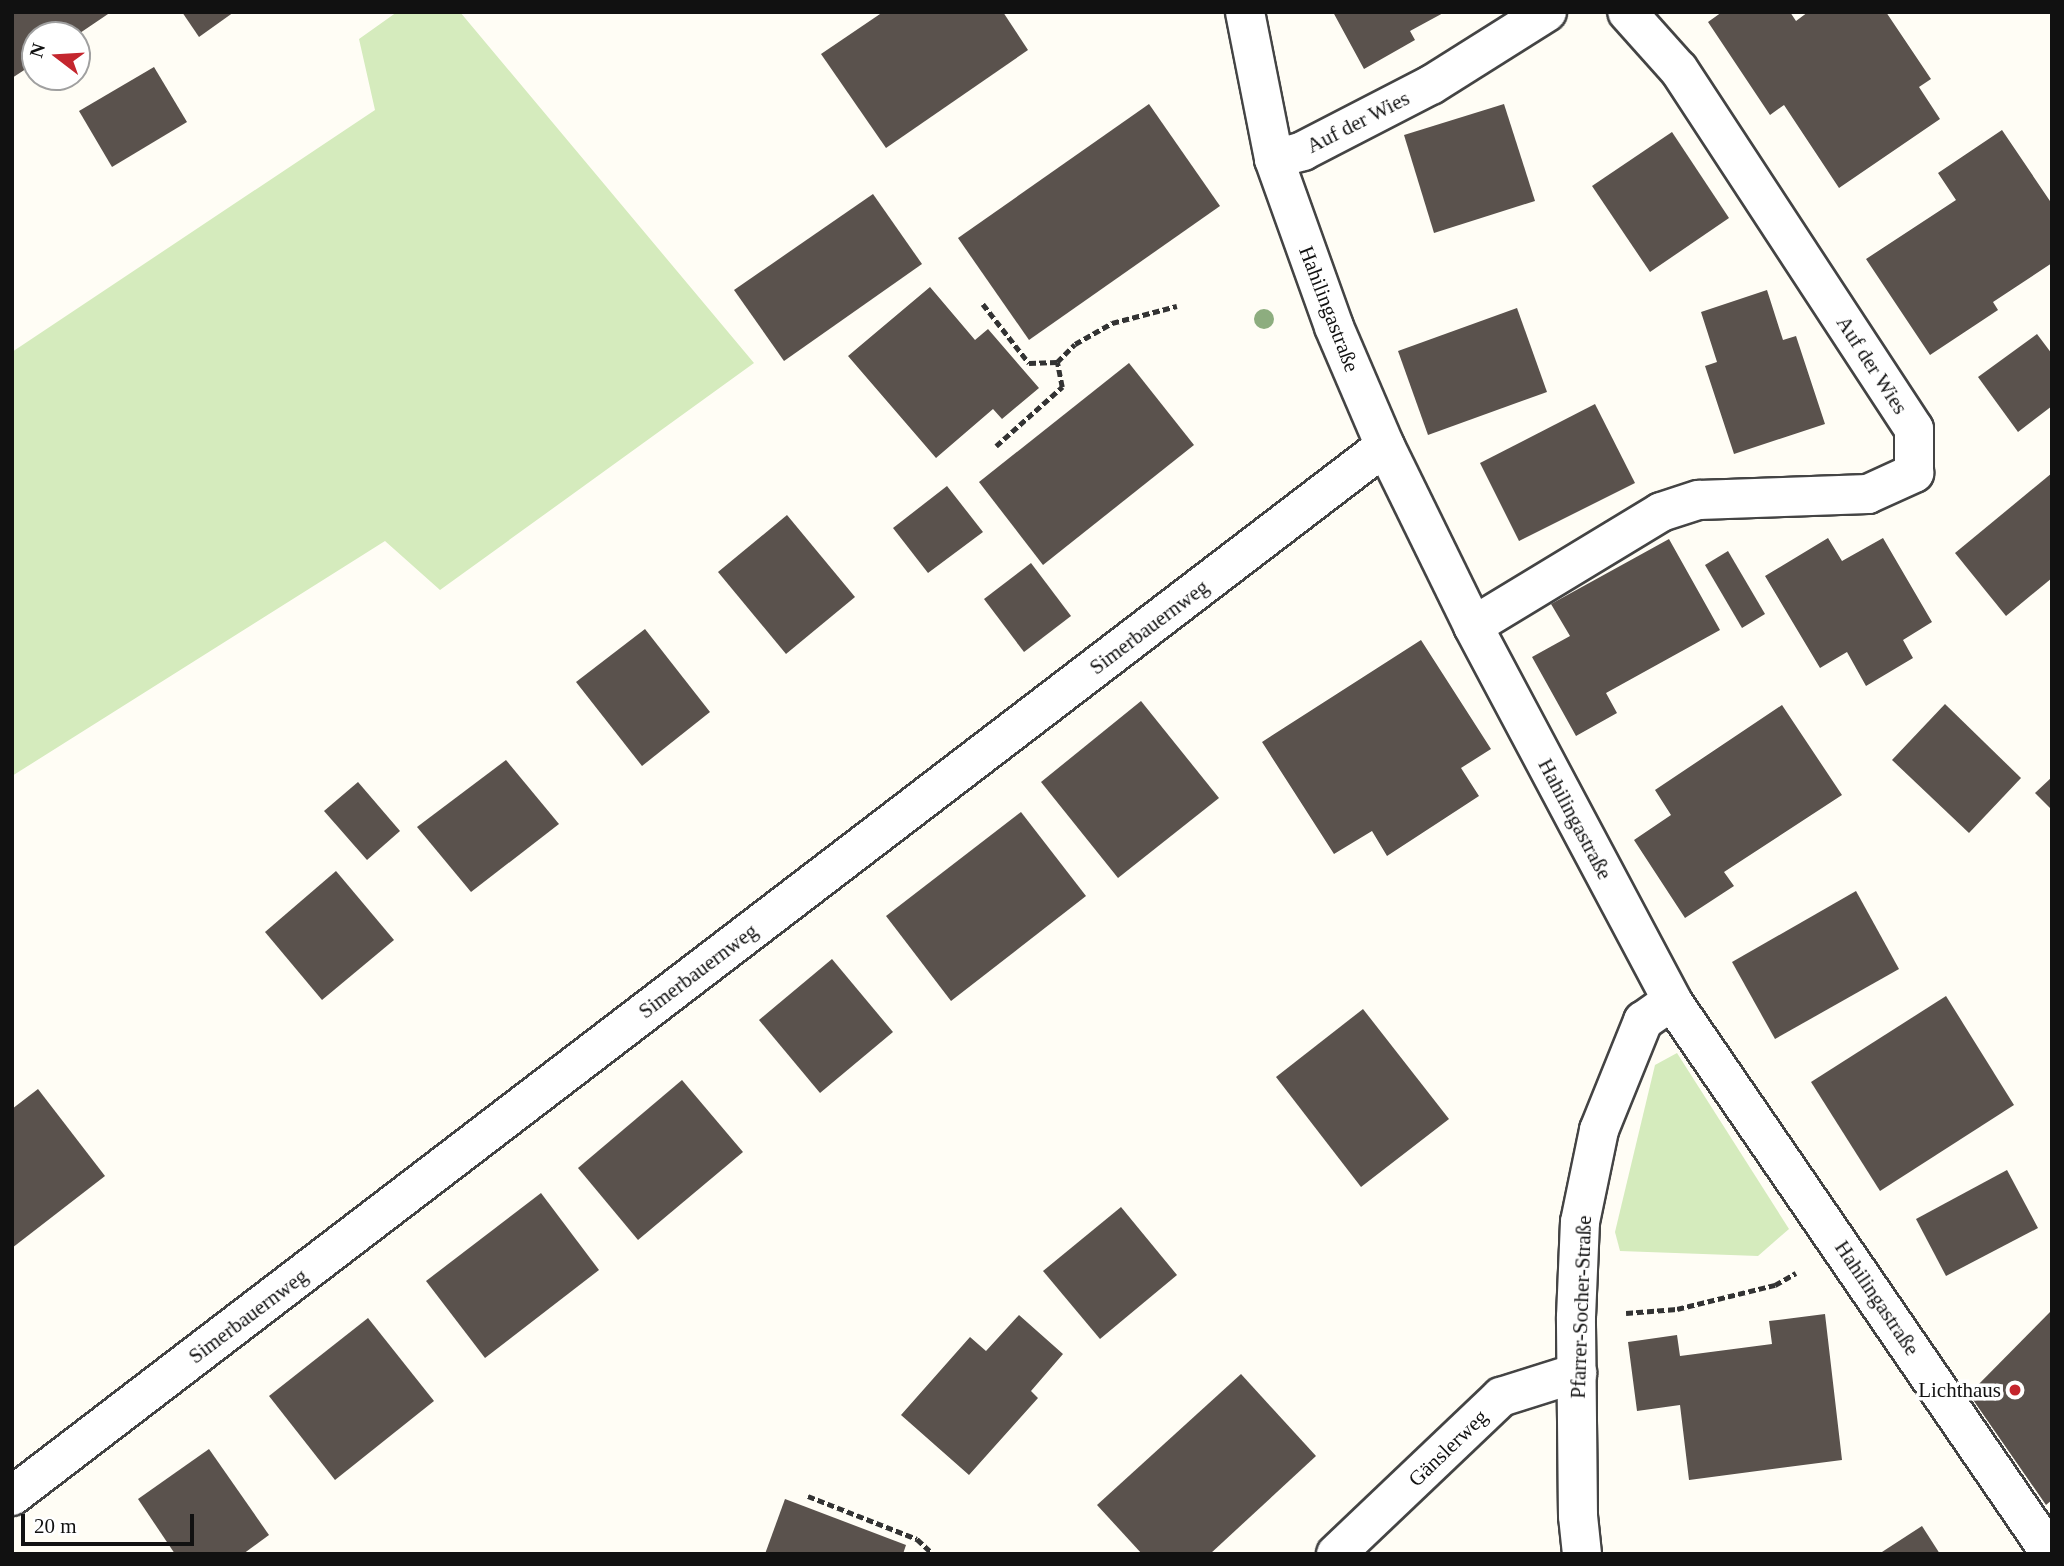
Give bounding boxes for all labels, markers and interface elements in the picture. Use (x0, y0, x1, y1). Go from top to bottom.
north arrow (21, 21, 91, 91)
text: N (25, 41, 49, 60)
street label: Auf der Wies (1302, 85, 1414, 159)
street label: Hahilingastraße (1293, 242, 1365, 376)
street label: Auf der Wies (1831, 311, 1913, 419)
street label: Simerbauernweg (1085, 574, 1213, 680)
street label: Hahilingastraße (1533, 754, 1617, 884)
street label: Simerbauernweg (634, 918, 762, 1024)
street label: Pfarrer-Socher-Straße (1565, 1215, 1597, 1399)
street label: Hahilingastraße (1829, 1236, 1925, 1360)
street label: Simerbauernweg (184, 1263, 312, 1369)
place label: Lichthaus (1918, 1377, 2001, 1403)
marker: Lichthaus (2007, 1382, 2023, 1398)
street label: Gänslerweg (1403, 1404, 1493, 1492)
scale bar (24, 1500, 198, 1544)
text: 20 m (34, 1514, 77, 1538)

